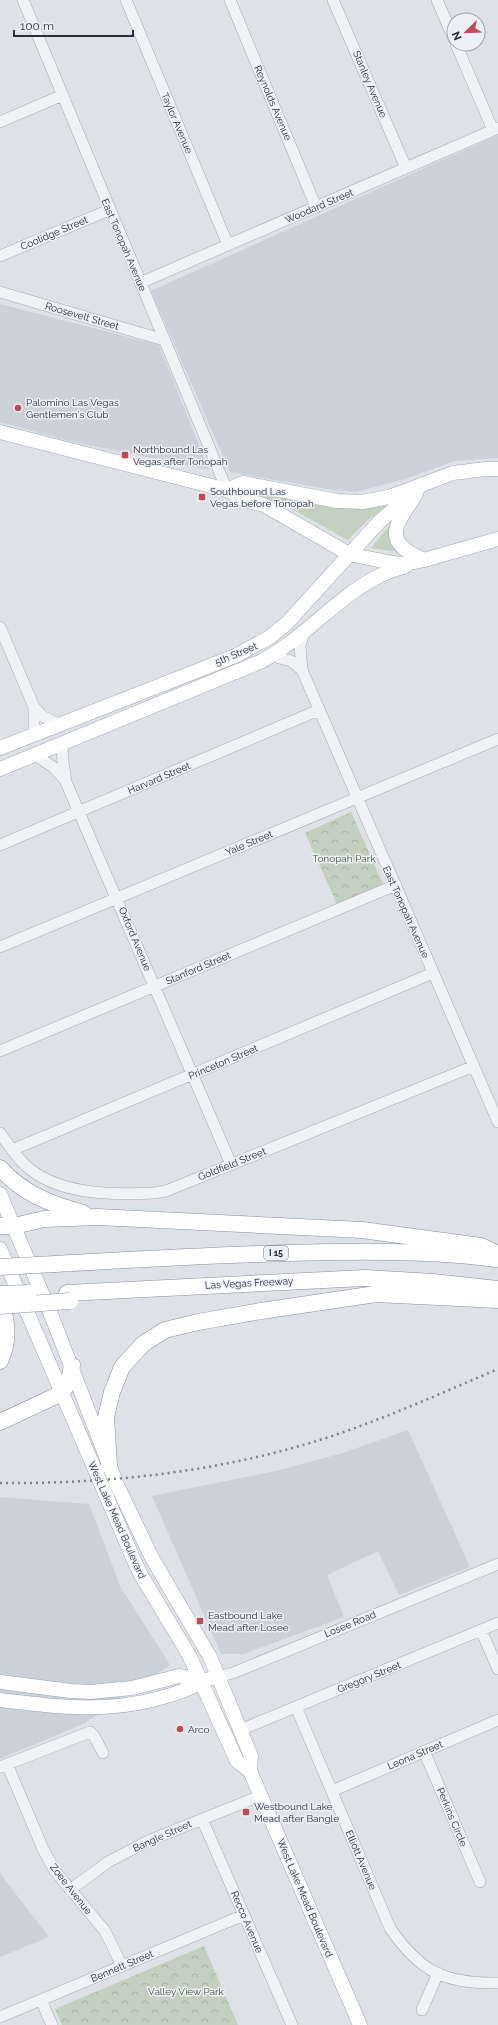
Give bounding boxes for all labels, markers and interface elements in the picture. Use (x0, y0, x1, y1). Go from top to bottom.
scale bar (14, 12, 133, 38)
north arrow (446, 12, 486, 52)
text: 100 m (20, 19, 54, 33)
text: N (450, 29, 465, 42)
street label: Stanley Avenue (351, 49, 389, 119)
street label: Reynolds Avenue (252, 64, 294, 142)
street label: Taylor Avenue (159, 91, 195, 155)
street label: Woodard Street (283, 186, 355, 225)
street label: East Tonopah Avenue (100, 197, 149, 293)
street label: Coolidge Street (19, 214, 90, 252)
street label: Roosevelt Street (44, 300, 121, 332)
place label: Palomino Las Vegas Gentlemen's Club (26, 397, 119, 420)
marker: Palomino Las Vegas Gentlemen's Club (13, 403, 23, 413)
place label: Northbound Las Vegas after Tonopah (133, 444, 228, 467)
marker: Northbound Las Vegas after Tonopah (120, 450, 130, 460)
place label: Southbound Las Vegas before Tonopah (210, 486, 314, 509)
marker: Southbound Las Vegas before Tonopah (197, 492, 207, 502)
street label: 5th Street (213, 640, 259, 668)
street label: Harvard Street (126, 760, 192, 796)
street label: Yale Street (224, 828, 275, 858)
park label: Tonopah Park (312, 853, 376, 864)
street label: East Tonopah Avenue (381, 864, 431, 960)
street label: Oxford Avenue (117, 905, 153, 973)
street label: Stanford Street (164, 949, 233, 987)
street label: Princeton Street (187, 1042, 260, 1082)
street label: Goldfield Street (196, 1145, 268, 1183)
road number: I 15 (264, 1246, 288, 1260)
street label: Las Vegas Freeway (205, 1275, 294, 1291)
street label: West Lake Mead Boulevard (86, 1460, 148, 1580)
street label: Losee Road (323, 1609, 377, 1639)
place label: Eastbound Lake Mead after Losee (208, 1610, 289, 1633)
marker: Eastbound Lake Mead after Losee (195, 1616, 205, 1626)
street label: Gregory Street (336, 1659, 403, 1695)
marker: Arco (175, 1724, 185, 1734)
place label: Arco (188, 1724, 210, 1735)
street label: Leona Street (386, 1738, 445, 1772)
street label: Perkins Circle (435, 1786, 469, 1848)
place label: Westbound Lake Mead after Bangle (254, 1801, 339, 1824)
marker: Westbound Lake Mead after Bangle (241, 1807, 251, 1817)
street label: Bangle Street (131, 1818, 194, 1854)
street label: Elliott Avenue (344, 1829, 379, 1892)
street label: West Lake Mead Boulevard (275, 1837, 335, 1959)
street label: Zoee Avenue (48, 1862, 94, 1917)
street label: Recco Avenue (229, 1889, 265, 1955)
street label: Bennett Street (89, 1948, 156, 1984)
park label: Valley View Park (148, 1986, 225, 1997)

